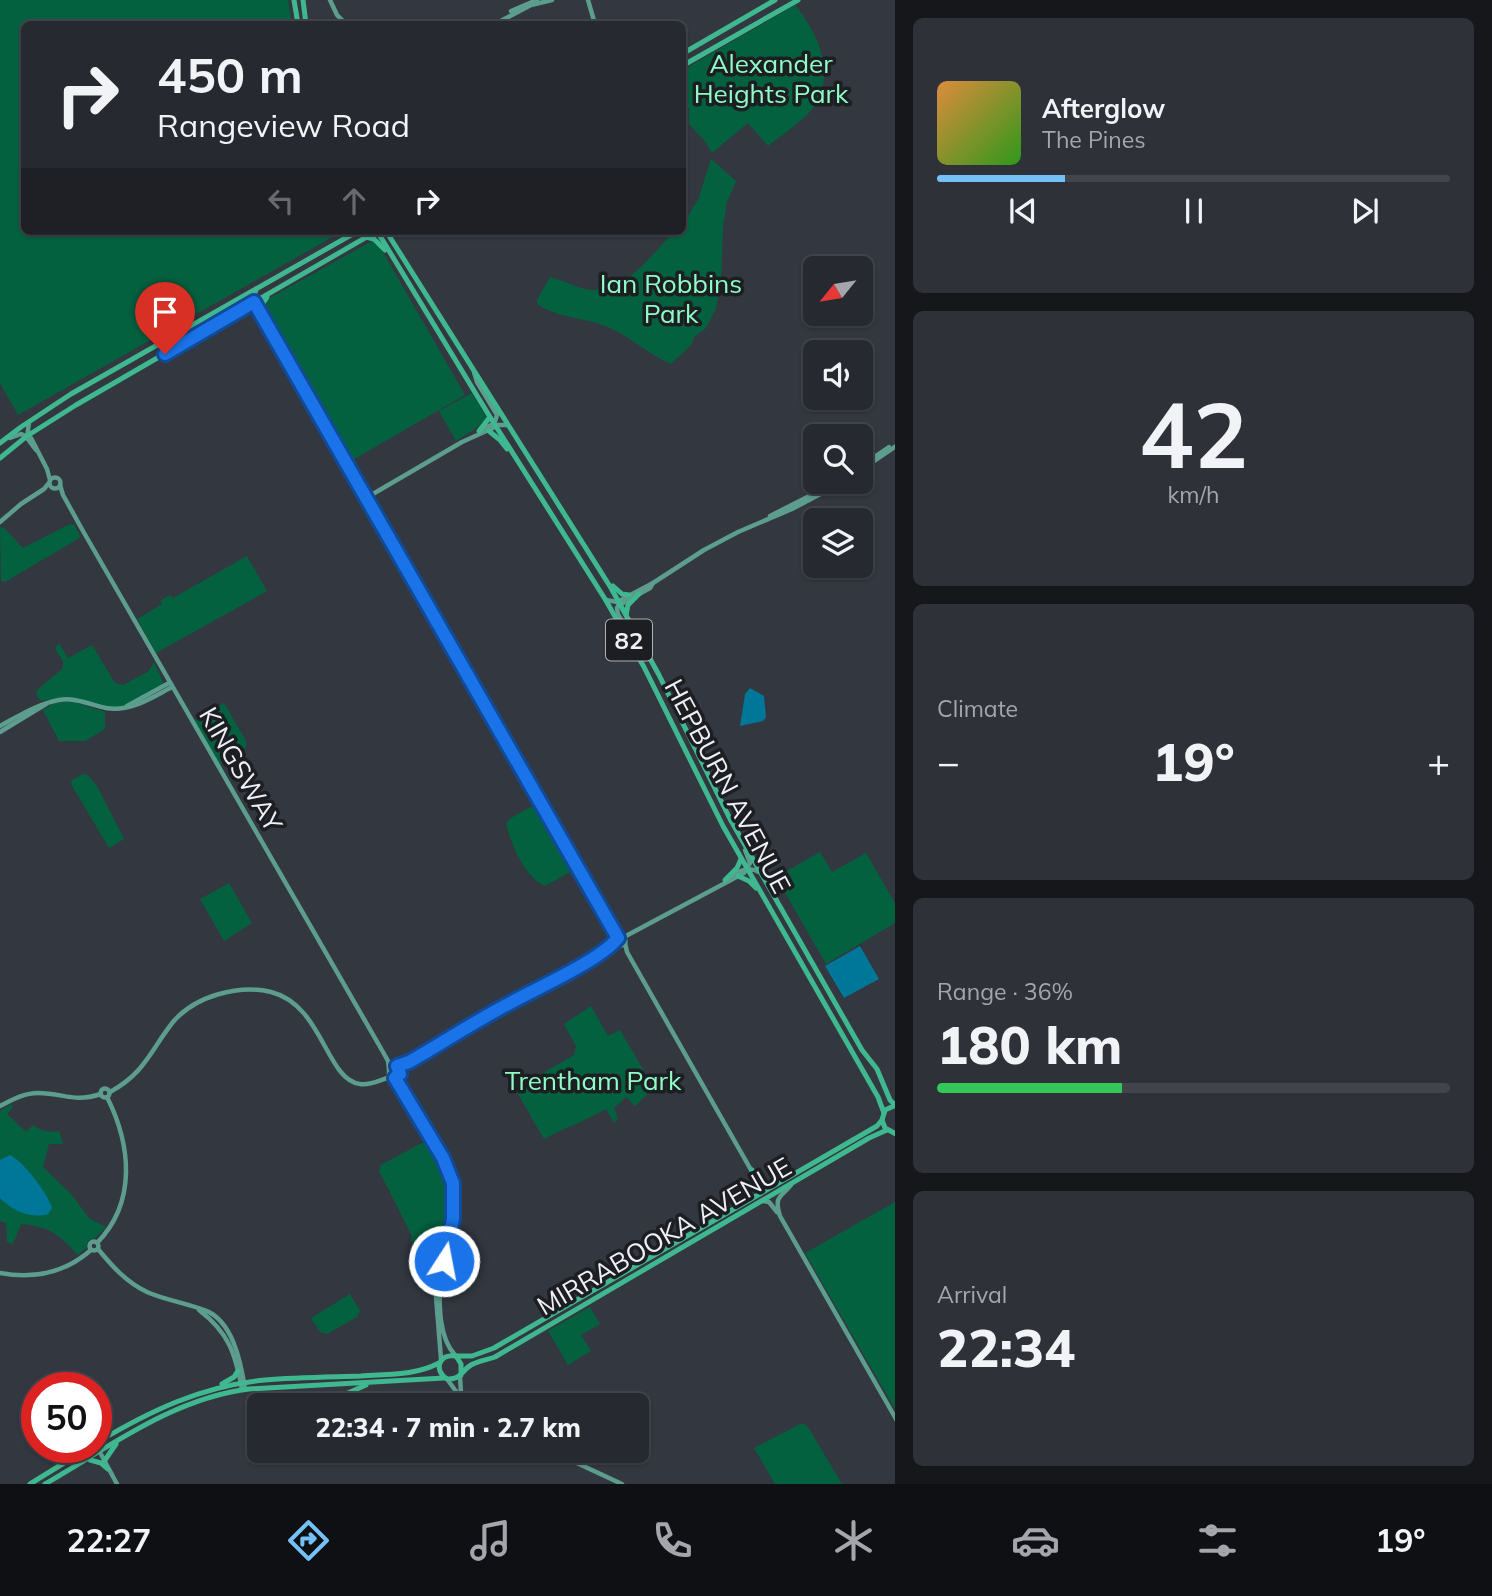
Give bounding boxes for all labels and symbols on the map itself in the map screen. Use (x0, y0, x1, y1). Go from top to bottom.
park label: Alexander Heights Park (694, 47, 849, 110)
north arrow (803, 256, 873, 326)
park label: Ian Robbins Park (600, 267, 742, 330)
pin (135, 282, 195, 354)
road number: 82 (606, 620, 652, 660)
street label: HEPBURN AVENUE (658, 673, 798, 899)
street label: KINGSWAY (192, 701, 290, 838)
park label: Trentham Park (505, 1064, 682, 1097)
street label: MIRRABOOKA AVENUE (531, 1150, 797, 1322)
position arrow (407, 1224, 481, 1298)
speed limit sign: 50 (21, 1372, 112, 1463)

